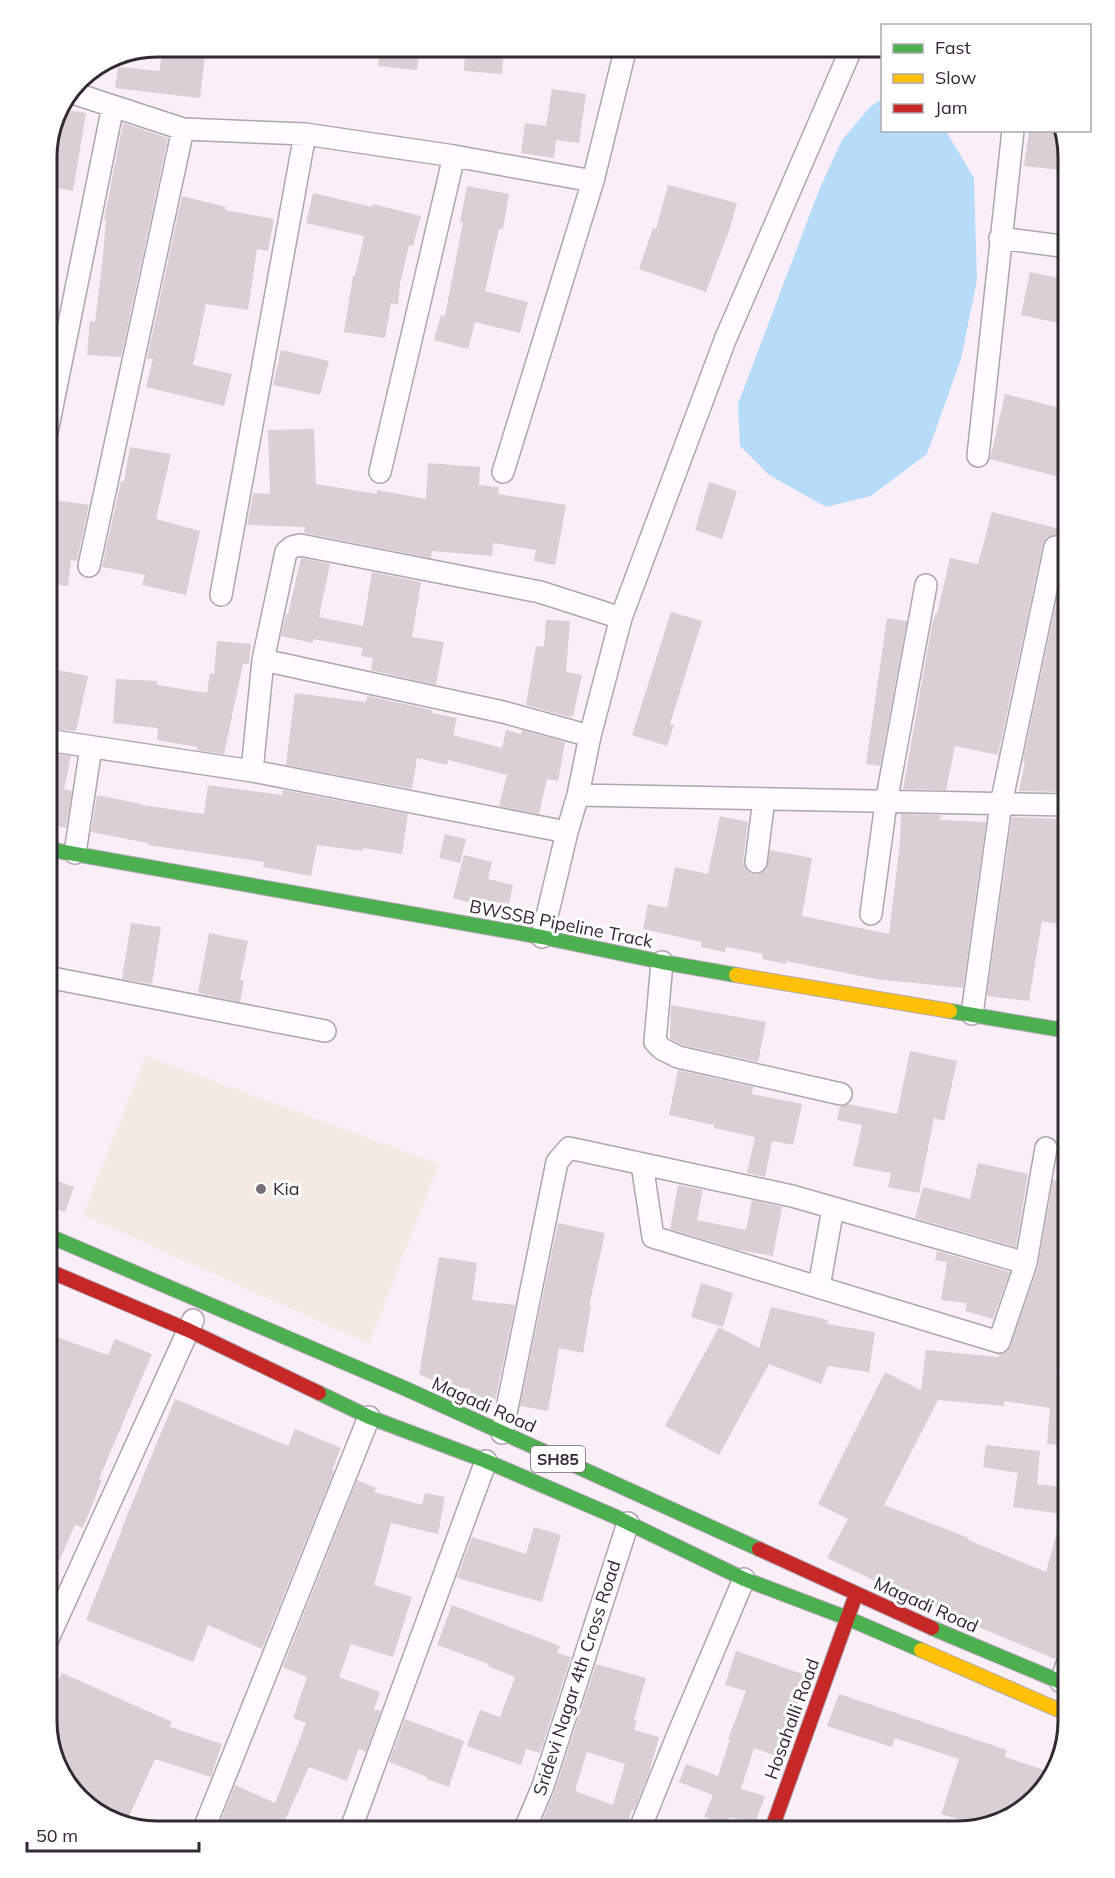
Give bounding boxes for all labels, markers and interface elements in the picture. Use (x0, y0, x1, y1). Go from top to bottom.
legend (881, 24, 1091, 132)
text: Fast (935, 36, 971, 59)
text: Slow (935, 66, 977, 89)
text: Jam (935, 96, 968, 119)
street label: BWSSB Pipeline Track (467, 894, 655, 953)
place label: Kia (273, 1177, 300, 1200)
marker: Kia (254, 1182, 268, 1196)
street label: Magadi Road (428, 1371, 540, 1438)
road number: SH85 (531, 1446, 585, 1472)
street label: Sridevi Nagar 4th Cross Road (528, 1557, 626, 1798)
street label: Magadi Road (870, 1571, 982, 1638)
street label: Hosahalli Road (759, 1655, 824, 1782)
scale bar (27, 1815, 200, 1853)
text: 50 m (36, 1824, 78, 1847)

